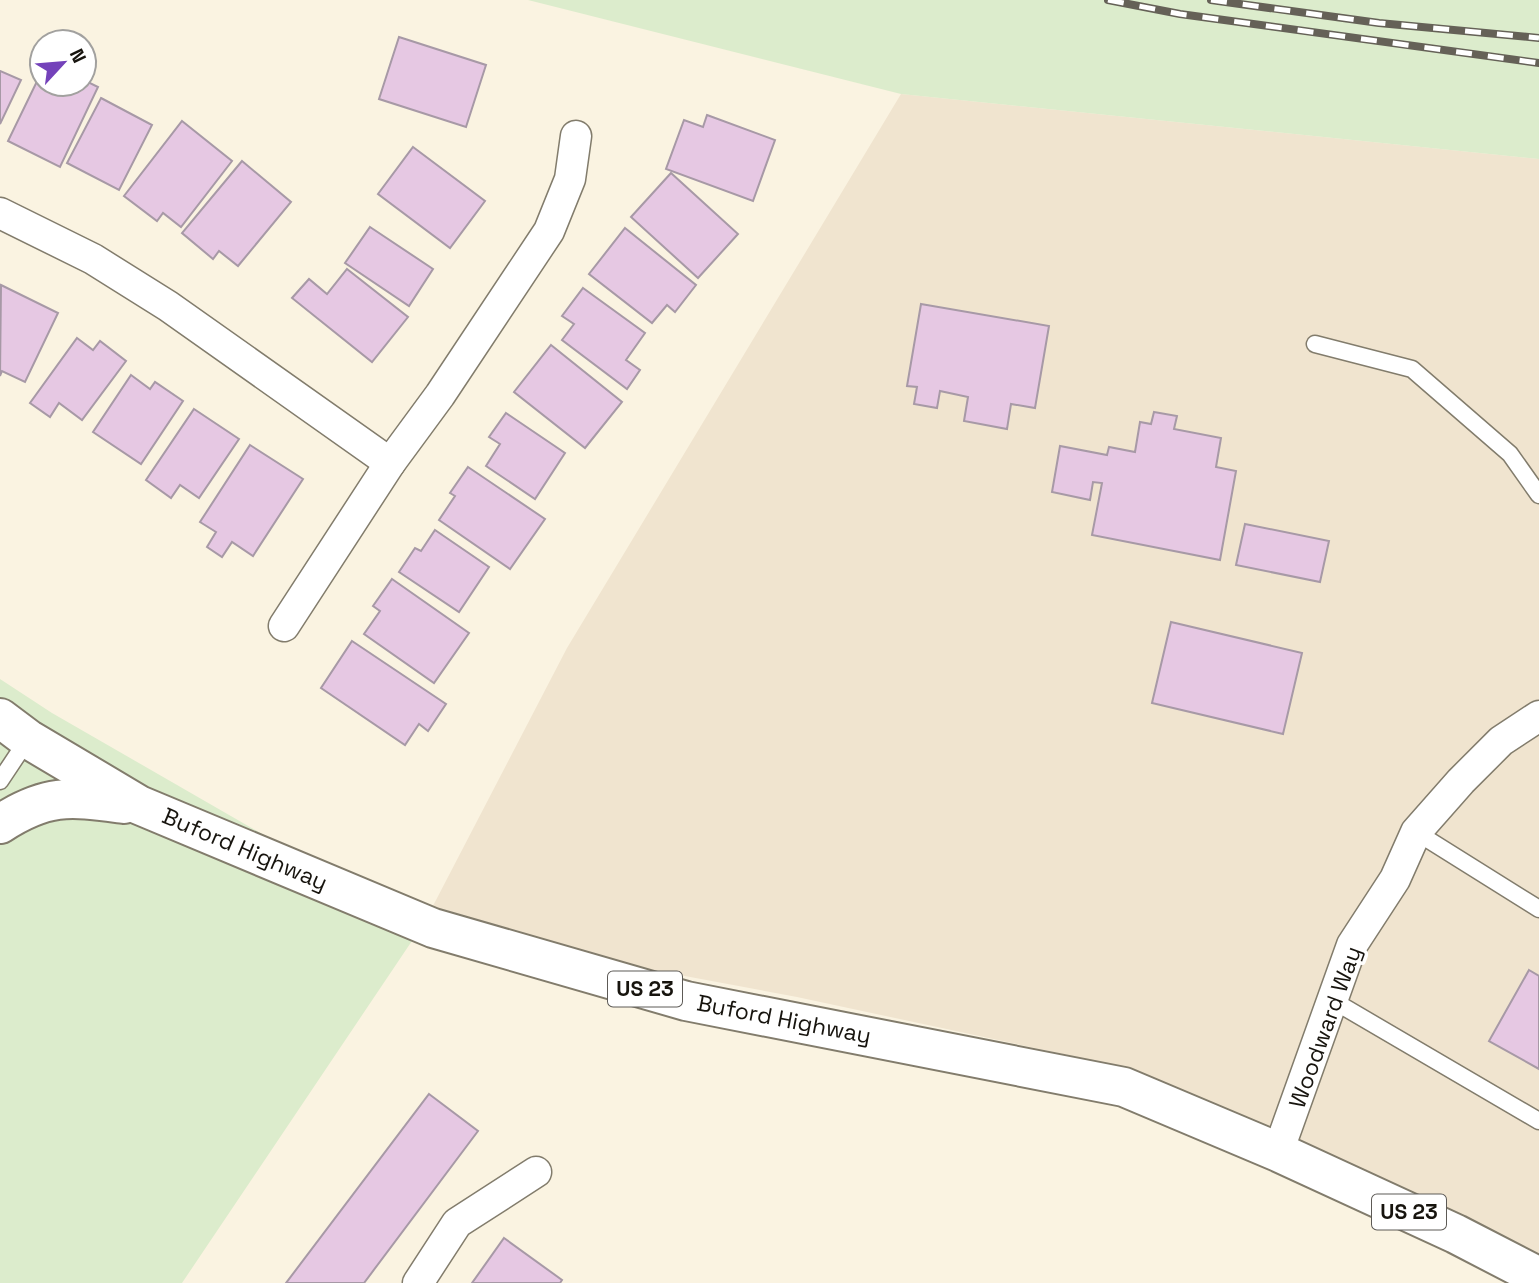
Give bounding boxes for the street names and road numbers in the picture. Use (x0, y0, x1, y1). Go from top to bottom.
street label: Buford Highway (158, 801, 332, 897)
street label: Woodward Way (1282, 942, 1368, 1112)
road number: US 23 (608, 972, 682, 1006)
street label: Buford Highway (694, 987, 874, 1051)
road number: US 23 (1372, 1194, 1446, 1230)

